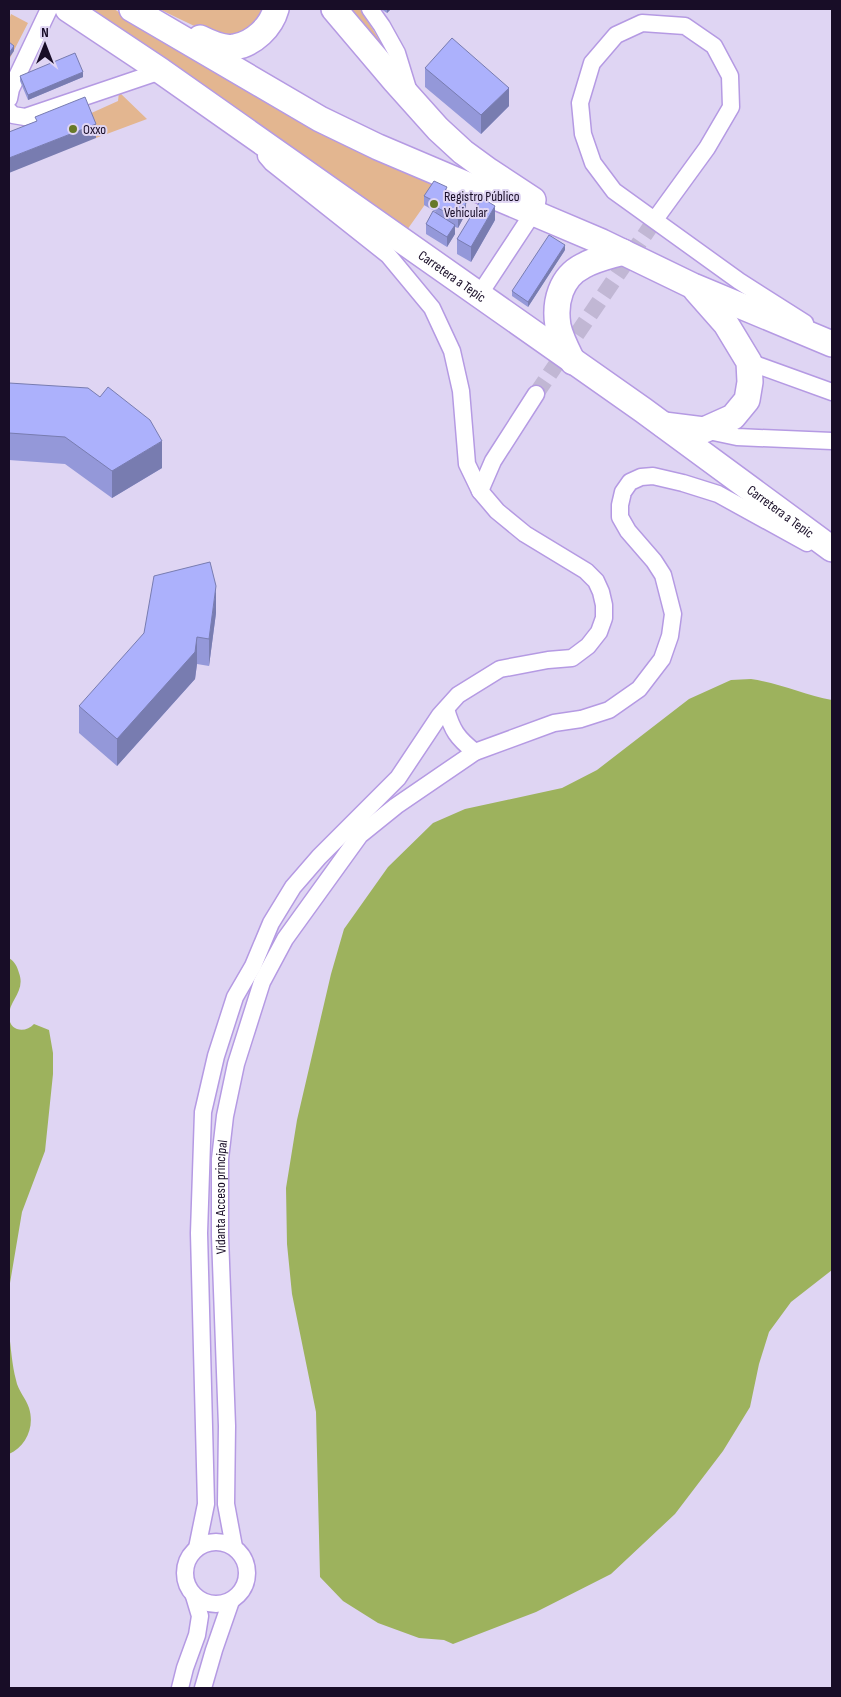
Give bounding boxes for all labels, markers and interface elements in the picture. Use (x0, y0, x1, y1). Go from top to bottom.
north arrow (20, 20, 70, 70)
text: N (41, 24, 49, 41)
place label: Oxxo (83, 121, 106, 138)
marker: Oxxo (67, 123, 79, 135)
place label: Registro Público Vehicular (444, 188, 520, 221)
marker: Registro Público Vehicular (428, 198, 440, 210)
street label: Carretera a Tepic (415, 246, 489, 306)
street label: Carretera a Tepic (744, 481, 817, 541)
street label: Vidanta Acceso principal (211, 1139, 231, 1254)

